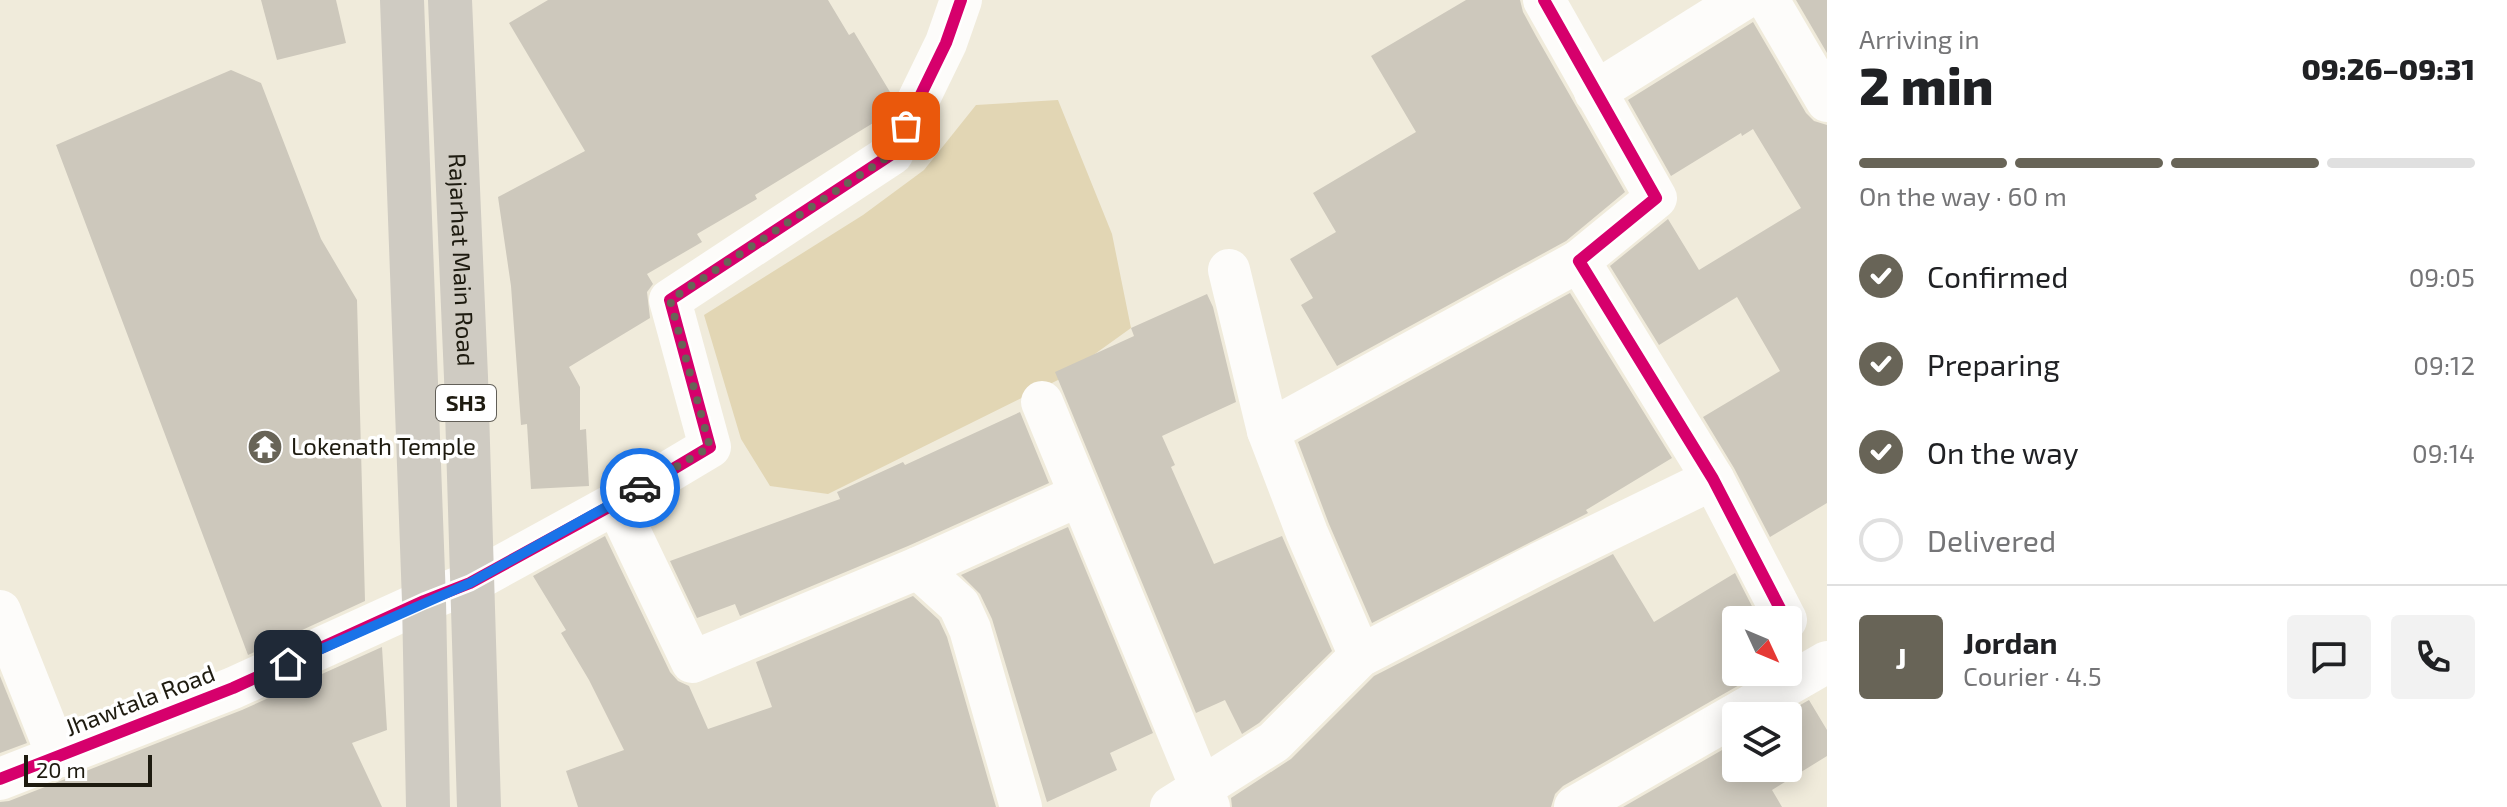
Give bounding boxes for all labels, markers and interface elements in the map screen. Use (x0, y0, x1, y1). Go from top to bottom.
text: Arriving in (1859, 23, 1980, 54)
text: 09:26–09:31 (2301, 50, 2475, 86)
text: 2 min (1859, 53, 1994, 115)
pin (872, 92, 940, 160)
icon: bag (884, 104, 928, 148)
street label: Rajarhat Main Road (444, 153, 482, 367)
text: On the way · 60 m (1859, 180, 2067, 211)
icon: check (1859, 254, 1903, 298)
text: Confirmed (1927, 258, 2068, 294)
text: 09:05 (2409, 261, 2475, 292)
icon: check (1859, 342, 1903, 386)
text: Preparing (1927, 346, 2060, 382)
text: 09:12 (2413, 349, 2475, 380)
road number: SH3 (436, 385, 496, 421)
temple icon: Lokenath Temple (246, 428, 284, 466)
icon: check (1859, 430, 1903, 474)
place label: Lokenath Temple (291, 431, 476, 460)
text: On the way (1927, 434, 2079, 470)
text: 09:14 (2412, 437, 2475, 468)
courier (600, 448, 680, 528)
icon: car (618, 466, 662, 510)
text: Delivered (1927, 522, 2056, 558)
north arrow (1722, 606, 1802, 686)
map controls (1722, 606, 1802, 782)
button: chat (2287, 615, 2371, 699)
button: phone (2391, 615, 2475, 699)
text: Jordan (1963, 624, 2058, 660)
pin (254, 630, 322, 698)
text: J (1895, 639, 1907, 675)
icon: home (266, 642, 310, 686)
street label: Jhawtala Road (60, 658, 219, 742)
text: Courier · 4.5 (1963, 660, 2102, 691)
button: layers (1722, 702, 1802, 782)
scale bar (24, 751, 152, 787)
text: 20 m (36, 756, 86, 782)

